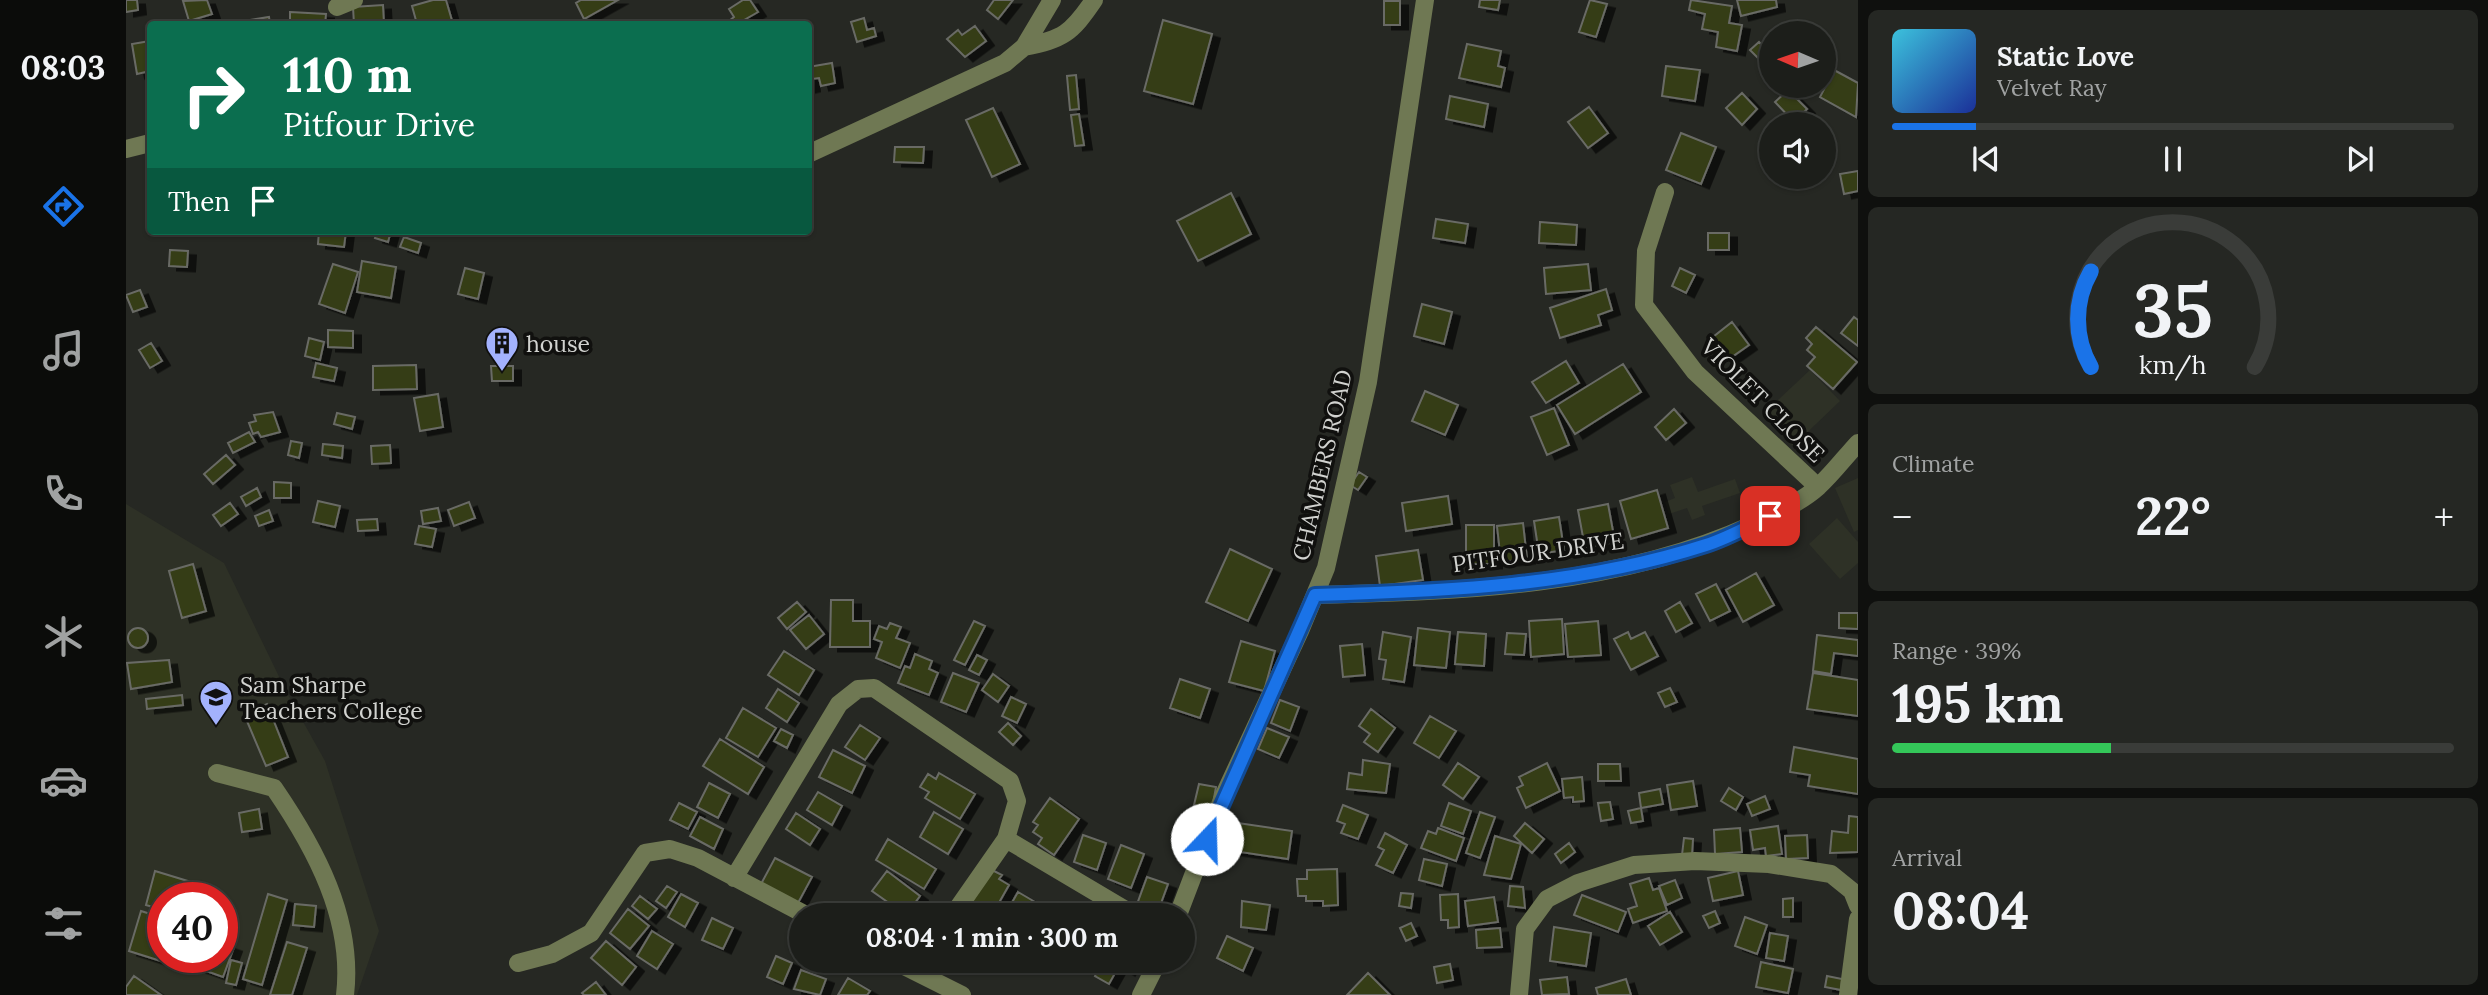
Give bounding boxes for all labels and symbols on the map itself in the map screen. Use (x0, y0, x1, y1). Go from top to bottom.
north arrow (1759, 21, 1836, 98)
building icon: house (483, 324, 521, 373)
place label: house (526, 329, 590, 358)
street label: VIOLET CLOSE (1694, 331, 1831, 468)
street label: CHAMBERS ROAD (1286, 367, 1358, 563)
pin (1740, 486, 1800, 546)
street label: PITFOUR DRIVE (1450, 526, 1626, 578)
place label: Sam Sharpe Teachers College (240, 670, 423, 725)
school or university icon: Sam Sharpe Teachers College (197, 678, 235, 727)
position arrow (1170, 802, 1244, 876)
speed limit sign: 40 (147, 882, 238, 973)

